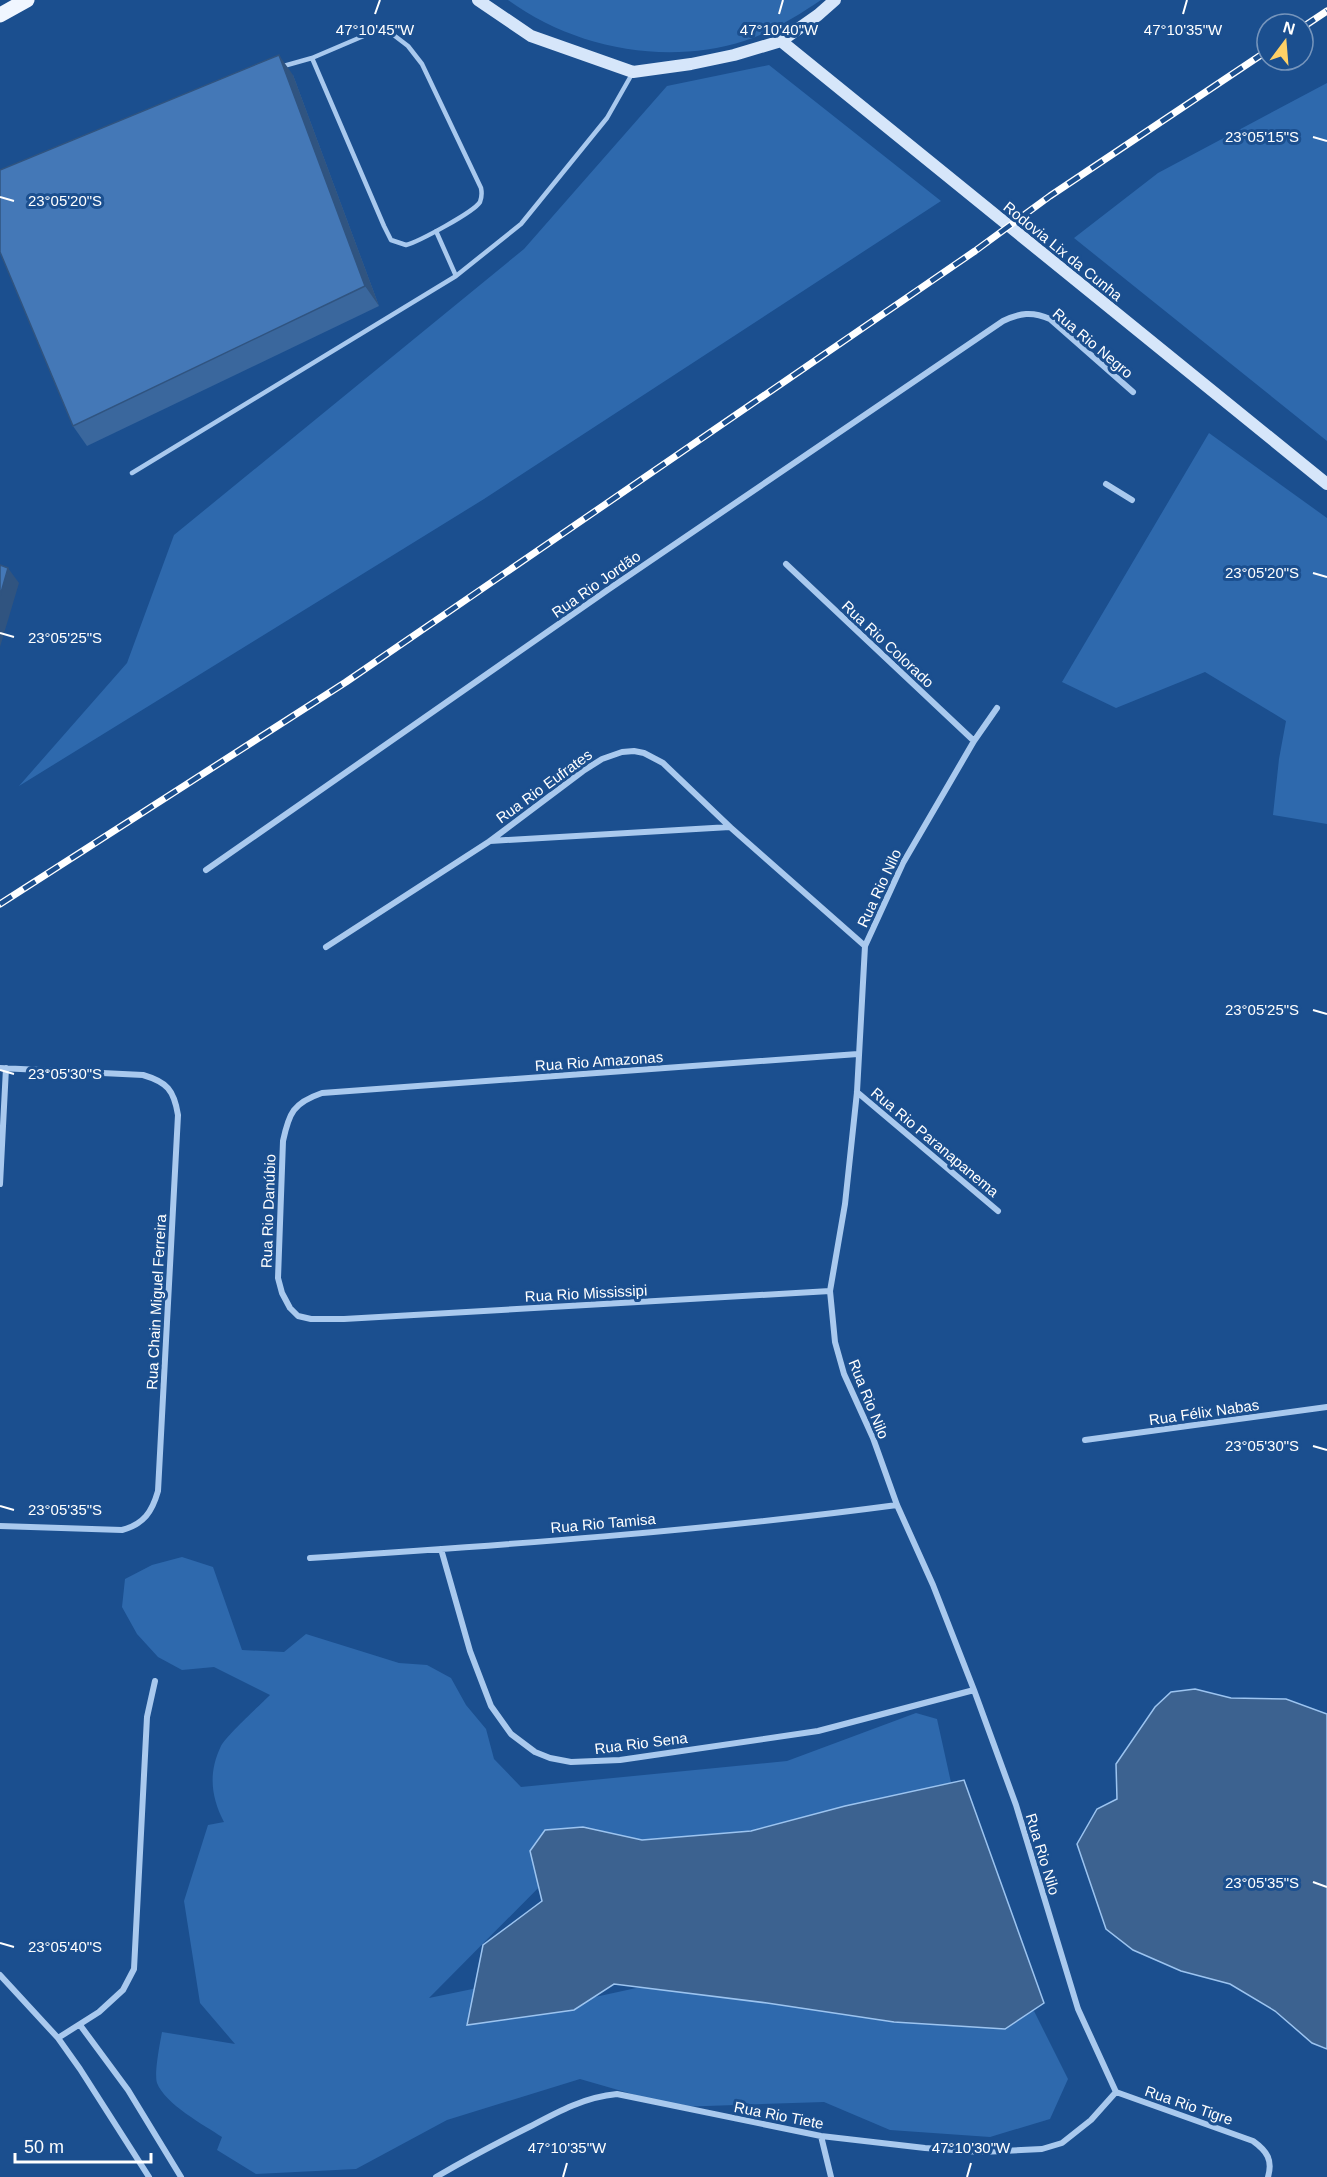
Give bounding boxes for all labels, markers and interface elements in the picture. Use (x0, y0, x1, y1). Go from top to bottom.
north arrow (1255, 12, 1315, 72)
text: N (1281, 18, 1297, 38)
text: 47°10'45"W (336, 21, 415, 38)
text: 47°10'40"W (740, 21, 819, 38)
text: 47°10'35"W (1144, 21, 1223, 38)
text: 23°05'15"S (1225, 128, 1299, 145)
text: 23°05'20"S (28, 192, 102, 209)
street label: Rodovia Lix da Cunha (1000, 198, 1126, 304)
street label: Rua Rio Negro (1050, 305, 1136, 381)
street label: Rua Rio Jordão (548, 547, 644, 621)
text: 23°05'20"S (1225, 564, 1299, 581)
street label: Rua Rio Colorado (839, 597, 937, 691)
text: 23°05'25"S (28, 629, 102, 646)
street label: Rua Rio Eufrates (493, 746, 595, 826)
street label: Rua Rio Nilo (854, 846, 904, 930)
text: 23°05'25"S (1225, 1001, 1299, 1018)
street label: Rua Rio Amazonas (534, 1048, 664, 1074)
text: 23°05'30"S (28, 1065, 102, 1082)
street label: Rua Rio Paranapanema (868, 1084, 1003, 1201)
street label: Rua Rio Danúbio (258, 1154, 278, 1268)
street label: Rua Chain Miguel Ferreira (143, 1213, 169, 1390)
street label: Rua Rio Mississipi (524, 1281, 648, 1305)
street label: Rua Rio Nilo (845, 1357, 893, 1441)
street label: Rua Félix Nabas (1148, 1396, 1260, 1428)
text: 23°05'30"S (1225, 1437, 1299, 1454)
text: 23°05'35"S (28, 1501, 102, 1518)
street label: Rua Rio Tamisa (550, 1510, 657, 1536)
street label: Rua Rio Sena (594, 1729, 689, 1757)
street label: Rua Rio Nilo (1023, 1811, 1063, 1897)
text: 23°05'35"S (1225, 1874, 1299, 1891)
text: 23°05'40"S (28, 1938, 102, 1955)
street label: Rua Rio Tigre (1143, 2082, 1235, 2128)
street label: Rua Rio Tiete (733, 2098, 825, 2132)
scale bar (15, 2126, 152, 2164)
text: 50 m (24, 2137, 64, 2157)
text: 47°10'35"W (528, 2139, 607, 2156)
text: 47°10'30"W (932, 2139, 1011, 2156)

